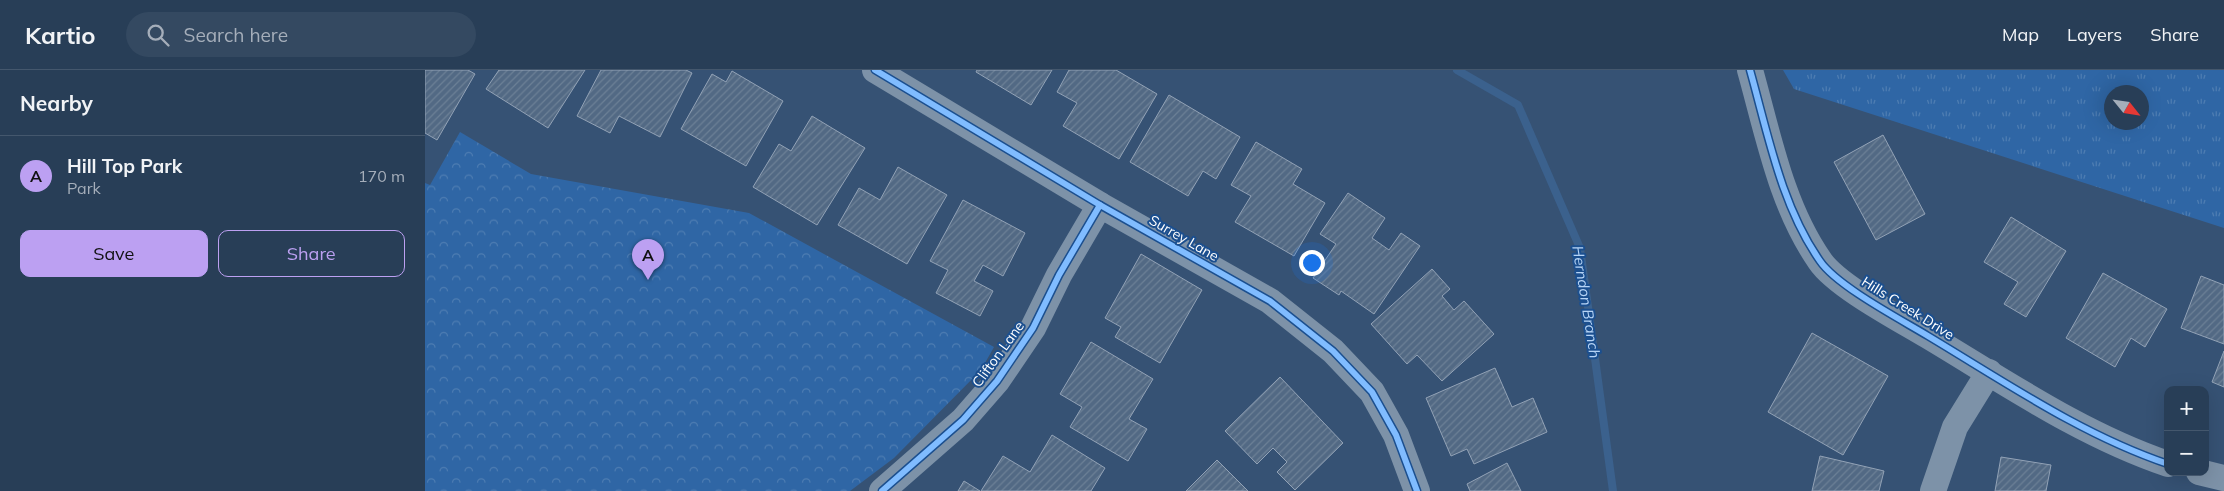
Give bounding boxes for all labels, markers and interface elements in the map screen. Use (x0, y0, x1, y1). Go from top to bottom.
search box (126, 12, 476, 57)
text: Kartio (25, 20, 96, 50)
icon: search (144, 21, 172, 49)
text: Search here (184, 23, 288, 47)
text: Map (2002, 23, 2039, 46)
text: Layers (2067, 23, 2122, 46)
text: Share (2150, 23, 2199, 46)
north arrow (2104, 85, 2149, 130)
text: Nearby (20, 90, 93, 116)
text: Hill Top Park (67, 154, 182, 178)
text: A (30, 166, 42, 186)
text: 170 m (358, 166, 405, 186)
text: Park (67, 178, 101, 198)
street label: Surrey Lane (1146, 211, 1222, 265)
button: Save (20, 230, 208, 277)
button: Share (218, 230, 405, 277)
pin: A (632, 239, 664, 280)
water label: Herndon Branch (1568, 244, 1605, 360)
your location (1299, 250, 1325, 276)
street label: Hills Creek Drive (1858, 272, 1958, 344)
street label: Clifton Lane (968, 317, 1028, 391)
map controls (2164, 386, 2209, 476)
button: + (2164, 386, 2209, 431)
button: − (2164, 431, 2209, 476)

